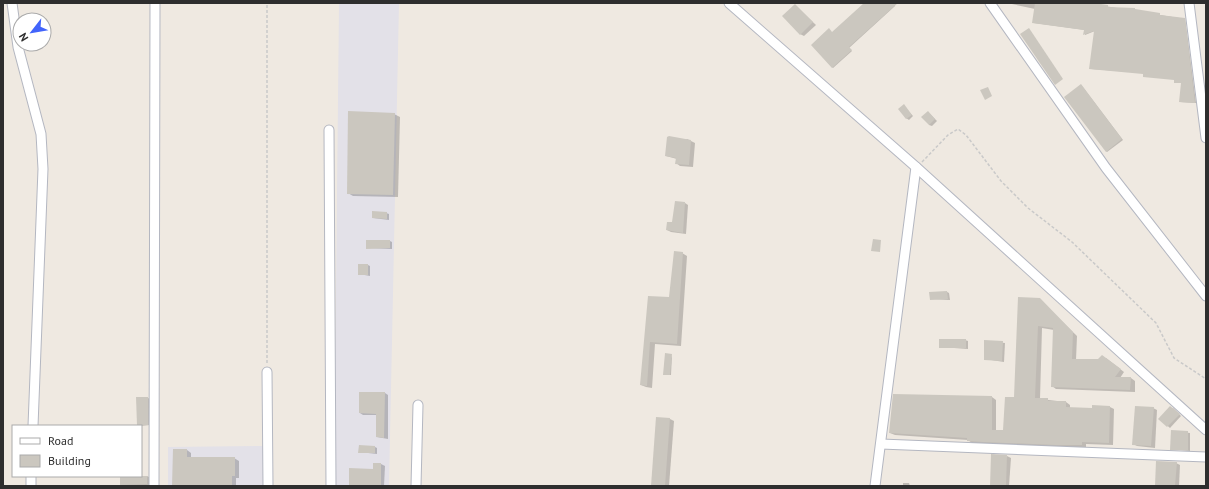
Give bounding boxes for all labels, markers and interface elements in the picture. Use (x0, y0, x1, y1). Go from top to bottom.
north arrow (12, 12, 52, 52)
text: N (16, 30, 31, 44)
legend (12, 425, 142, 477)
text: Road (48, 433, 73, 448)
text: Building (48, 453, 91, 468)

